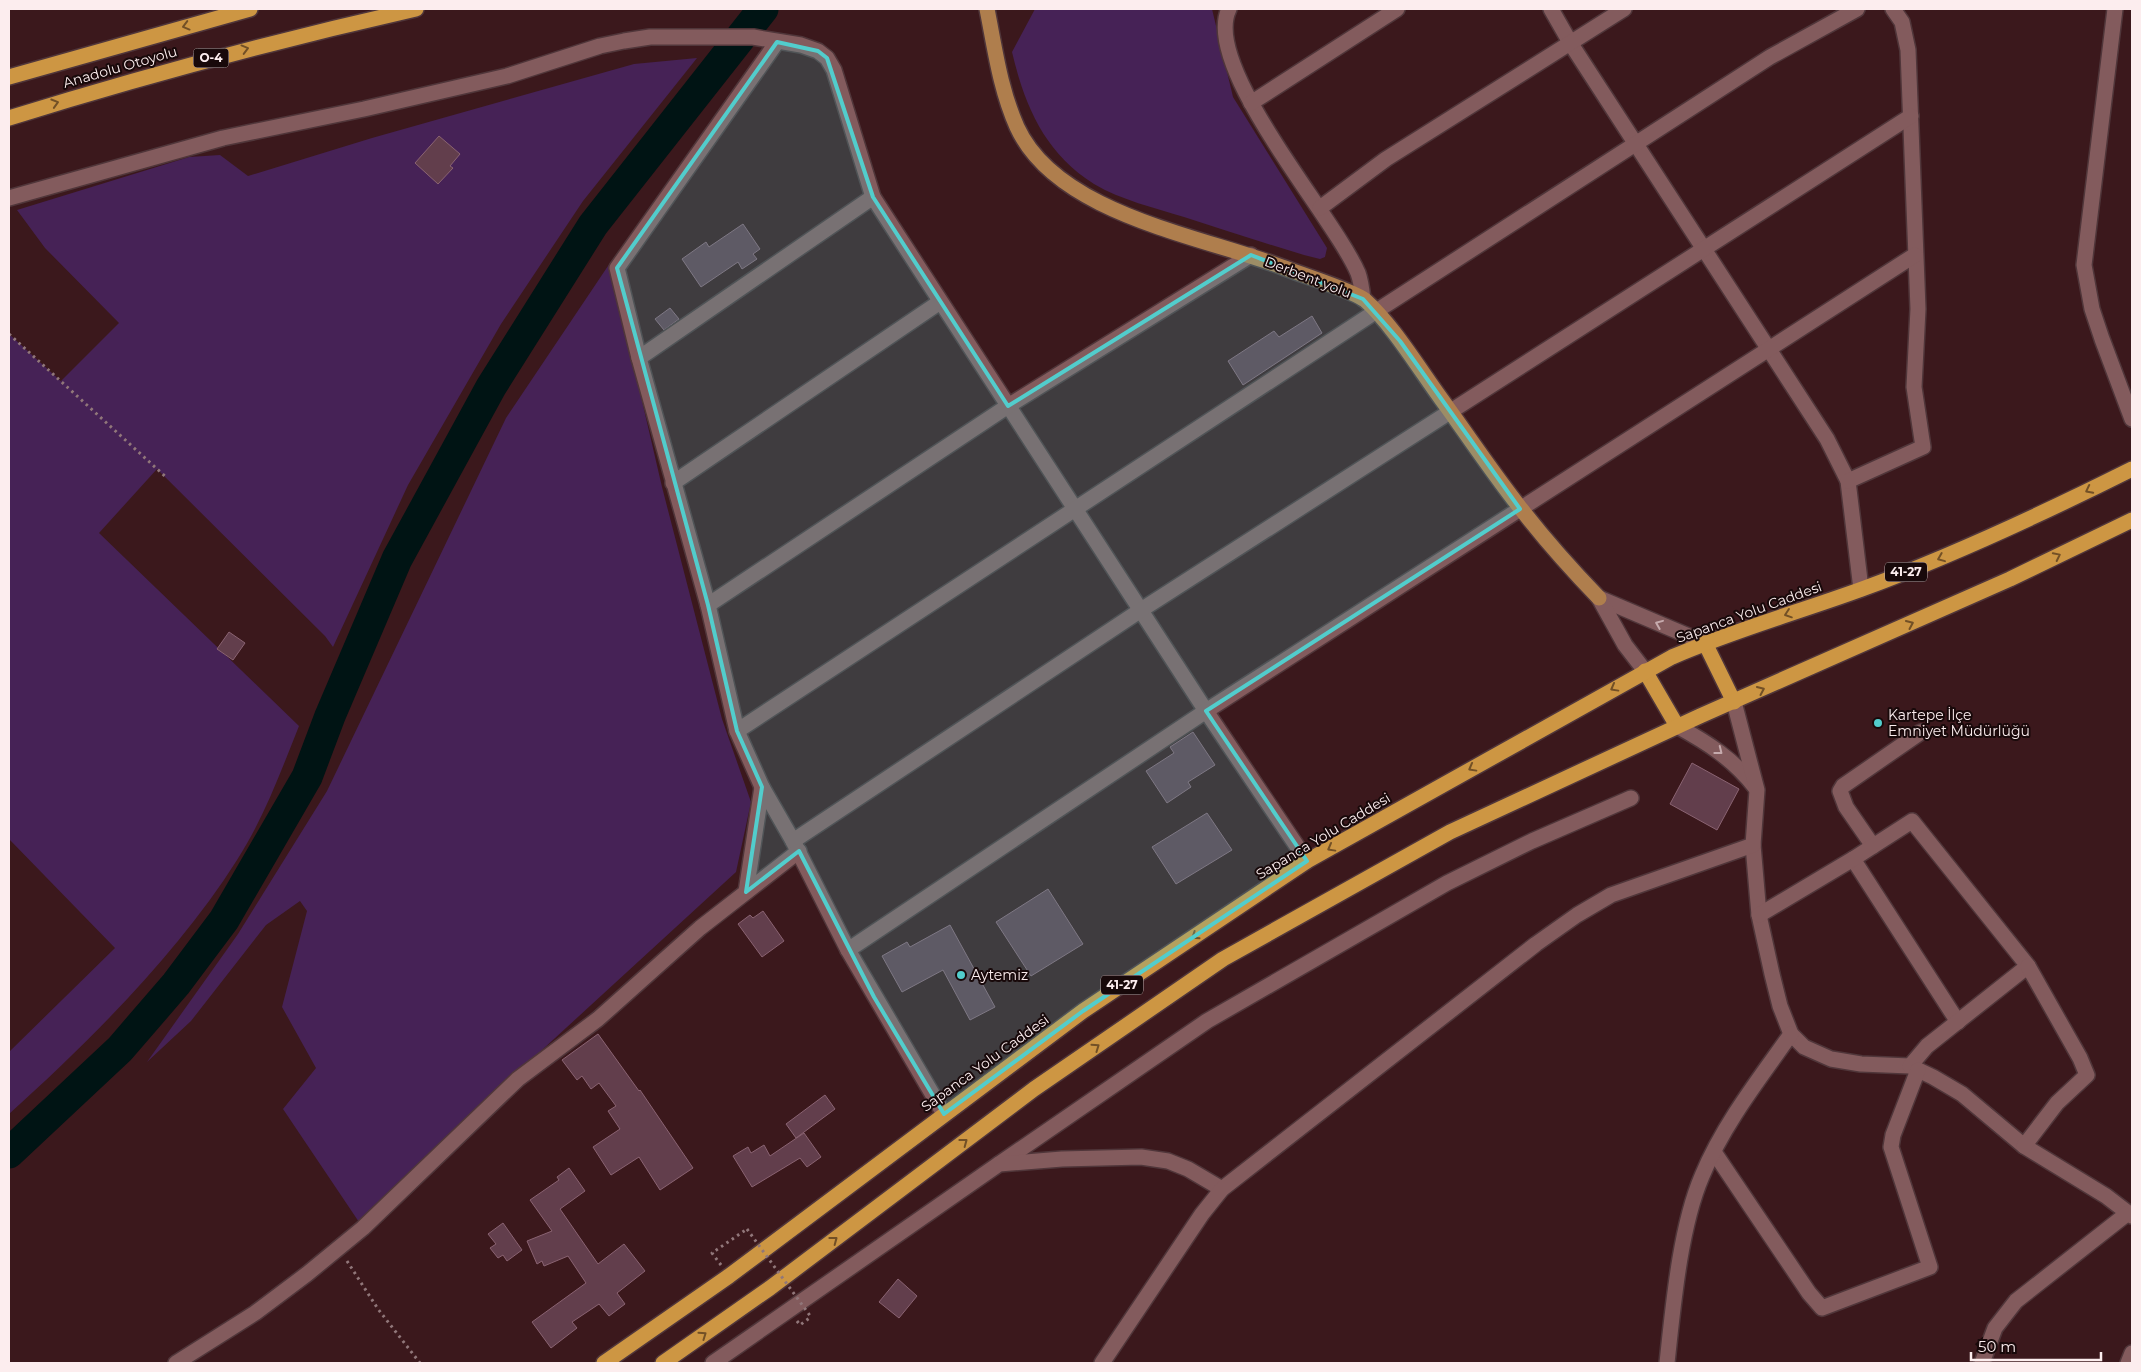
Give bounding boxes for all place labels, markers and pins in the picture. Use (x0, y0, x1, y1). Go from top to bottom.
place label: Kartepe İlçe Emniyet Müdürlüğü (1888, 706, 2030, 740)
marker: Kartepe İlçe Emniyet Müdürlüğü (1872, 717, 1884, 729)
place label: Aytemiz (971, 966, 1028, 984)
marker: Aytemiz (955, 969, 967, 981)

